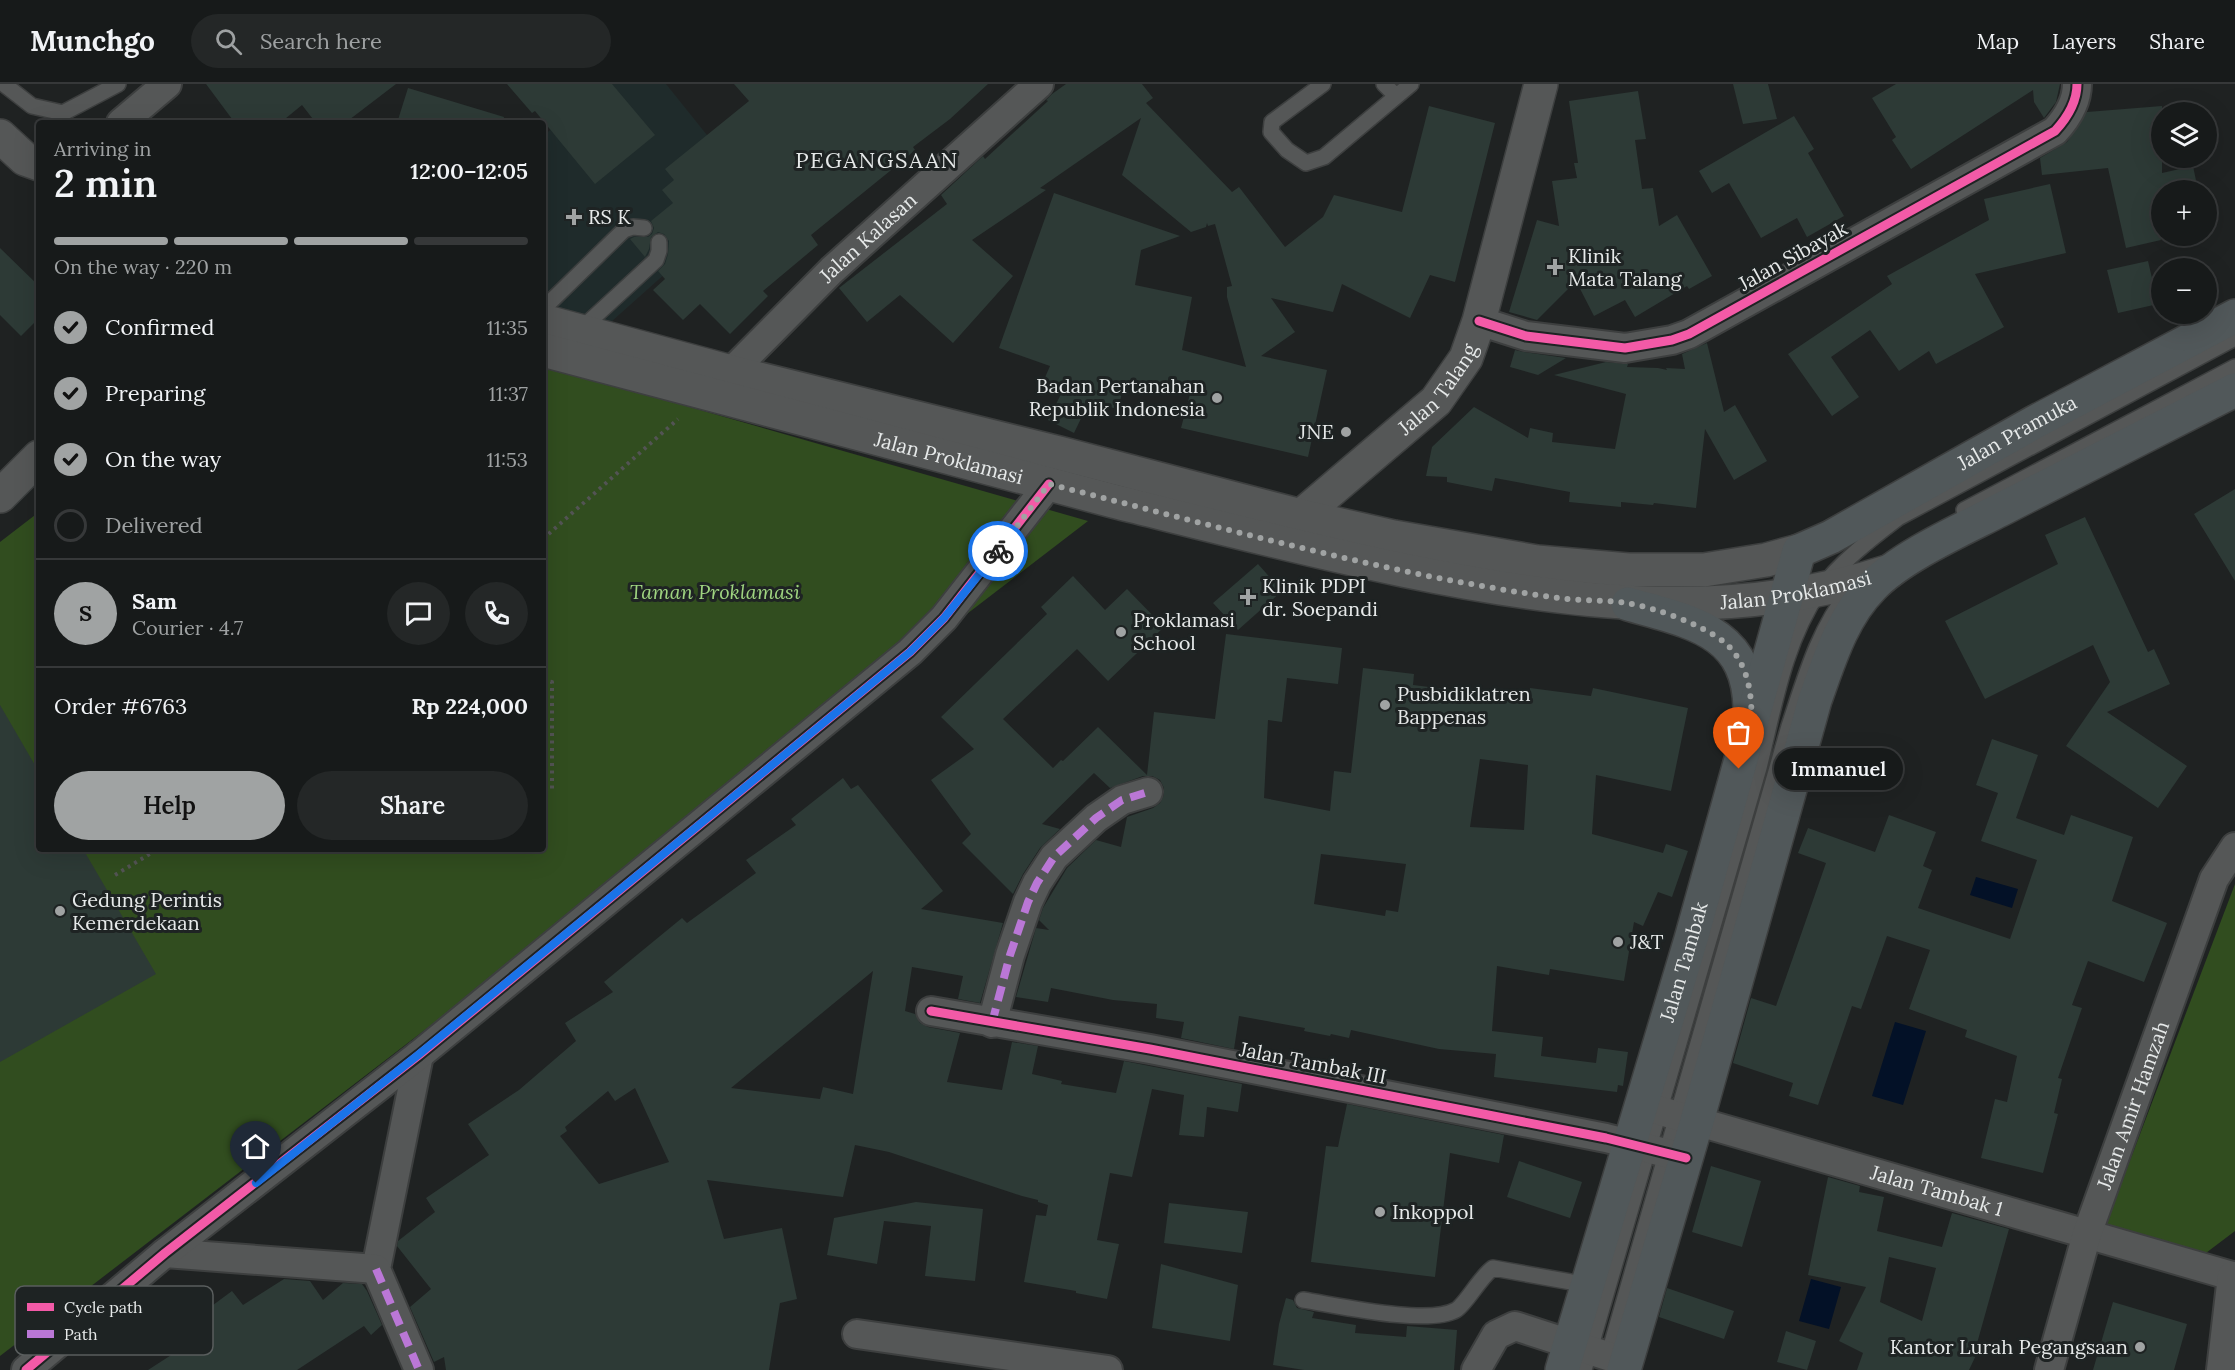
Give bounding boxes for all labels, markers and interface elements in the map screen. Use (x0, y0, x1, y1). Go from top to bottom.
search box (191, 14, 611, 68)
text: Munchgo (30, 23, 155, 59)
icon: search (212, 25, 245, 58)
text: Search here (260, 27, 382, 55)
text: Map (1976, 28, 2019, 55)
text: Layers (2052, 28, 2116, 55)
text: Share (2149, 28, 2205, 55)
map controls (2151, 102, 2217, 324)
button: layers (2151, 102, 2217, 168)
text: Arriving in (54, 136, 151, 161)
district label: PEGANGSAAN (795, 146, 959, 174)
text: 12:00–12:05 (410, 157, 528, 185)
text: 2 min (54, 158, 157, 208)
button: + (2151, 180, 2217, 246)
street label: Jalan Kalasan (813, 187, 922, 288)
place label: RS K (588, 204, 631, 229)
marker: RS K (565, 208, 583, 226)
street label: Jalan Sibayak (1733, 215, 1852, 296)
place label: Klinik Mata Talang (1568, 243, 1682, 291)
text: On the way · 220 m (54, 254, 232, 279)
marker: Klinik Mata Talang (1546, 258, 1564, 276)
button: − (2151, 258, 2217, 324)
icon: check (54, 311, 87, 344)
text: Confirmed (105, 313, 214, 341)
text: 11:35 (486, 315, 528, 340)
street label: Jalan Talang (1392, 340, 1482, 441)
place label: Badan Pertanahan Republik Indonesia (1029, 373, 1205, 421)
icon: check (54, 377, 87, 410)
text: Preparing (105, 379, 205, 407)
text: 11:37 (489, 381, 528, 406)
street label: Jalan Pramuka (1952, 389, 2081, 476)
marker: Badan Pertanahan Republik Indonesia (1210, 391, 1224, 405)
place label: JNE (1298, 419, 1334, 444)
marker: JNE (1339, 425, 1353, 439)
street label: Jalan Proklamasi (871, 426, 1026, 489)
icon: check (54, 443, 87, 476)
text: On the way (105, 445, 221, 473)
text: 11:53 (486, 447, 528, 472)
text: Delivered (105, 511, 203, 539)
courier (968, 521, 1028, 581)
icon: bike (982, 535, 1015, 568)
street label: Jalan Proklamasi (1719, 565, 1874, 614)
place label: Klinik PDPI dr. Soepandi (1262, 573, 1378, 621)
park label: Taman Proklamasi (630, 579, 801, 604)
button: chat (387, 582, 450, 645)
button: phone (465, 582, 528, 645)
text: Sam (132, 587, 177, 615)
marker: Klinik PDPI dr. Soepandi (1239, 588, 1257, 606)
text: S (79, 599, 92, 627)
place label: Proklamasi School (1133, 607, 1235, 655)
text: Courier · 4.7 (132, 615, 243, 640)
marker: Proklamasi School (1114, 625, 1128, 639)
place label: Pusbidiklatren Bappenas (1397, 681, 1531, 729)
text: Order #6763 (54, 692, 187, 720)
text: Rp 224,000 (411, 692, 528, 720)
marker: Pusbidiklatren Bappenas (1378, 698, 1392, 712)
pin (1713, 707, 1764, 769)
icon: bag (1722, 716, 1755, 749)
callout: Immanuel (1775, 748, 1904, 790)
text: Immanuel (1791, 756, 1886, 781)
button: Help (54, 771, 285, 840)
button: Share (297, 771, 528, 840)
place label: Gedung Perintis Kemerdekaan (72, 887, 222, 935)
street label: Jalan Tambak (1654, 899, 1713, 1026)
marker: Gedung Perintis Kemerdekaan (53, 904, 67, 918)
place label: J&T (1629, 929, 1664, 954)
marker: J&T (1611, 935, 1625, 949)
street label: Jalan Amir Hamzah (2091, 1018, 2174, 1193)
street label: Jalan Tambak III (1236, 1036, 1389, 1089)
pin (230, 1121, 281, 1183)
icon: home (239, 1130, 272, 1163)
street label: Jalan Tambak 1 (1867, 1159, 2006, 1221)
place label: Inkoppol (1392, 1199, 1474, 1224)
marker: Inkoppol (1373, 1205, 1387, 1219)
legend (15, 1286, 213, 1355)
text: Cycle path (64, 1297, 143, 1317)
text: Path (64, 1324, 98, 1344)
place label: Kantor Lurah Pegangsaan (1890, 1334, 2128, 1359)
marker: Kantor Lurah Pegangsaan (2133, 1340, 2147, 1354)

